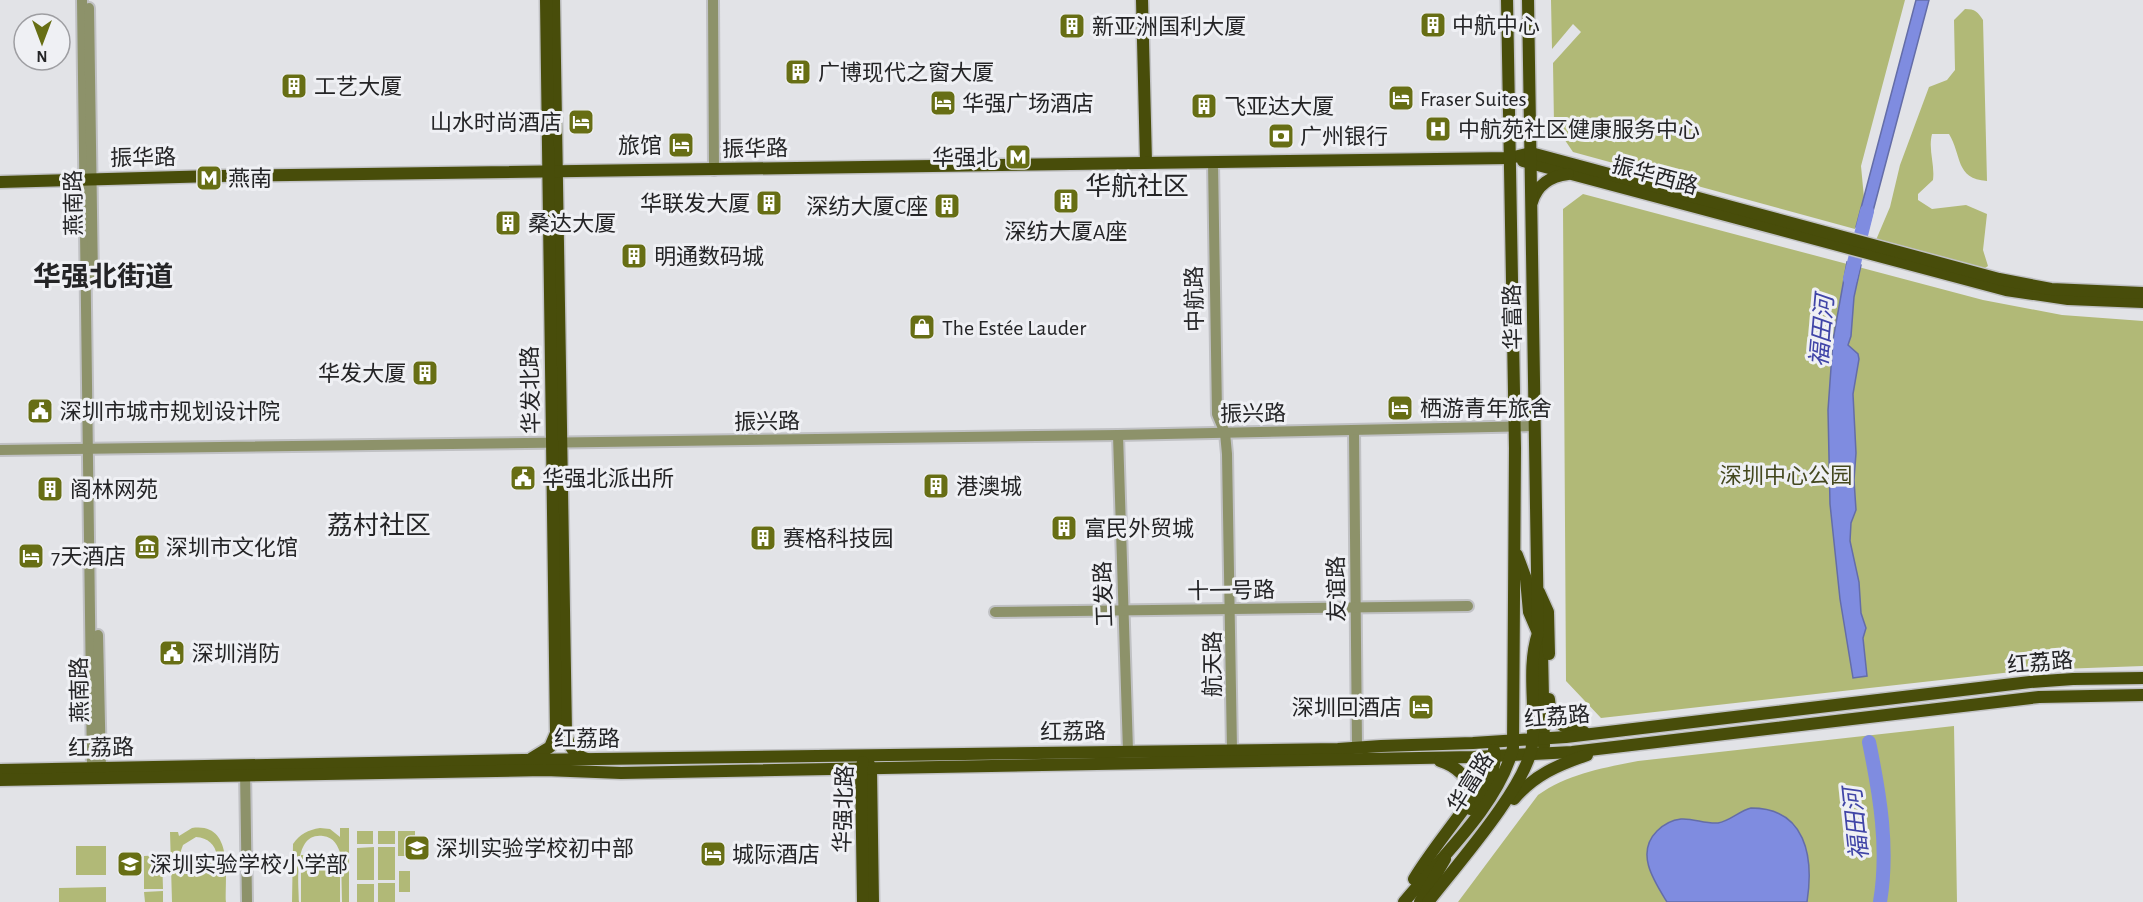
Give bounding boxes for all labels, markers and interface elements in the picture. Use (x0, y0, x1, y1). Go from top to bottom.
building icon: 中航中心 (1418, 10, 1448, 40)
building icon: 新亚洲国利大厦 (1057, 11, 1087, 41)
north arrow (12, 12, 72, 72)
place label: 中航中心 (1452, 14, 1540, 37)
place label: 新亚洲国利大厦 (1092, 15, 1246, 38)
text: N (36, 48, 48, 64)
building icon: 广博现代之窗大厦 (783, 57, 813, 87)
place label: 广博现代之窗大厦 (818, 61, 994, 84)
building icon: 工艺大厦 (279, 71, 309, 101)
place label: 工艺大厦 (314, 75, 402, 98)
hotel icon: Fraser Suites (1386, 83, 1416, 113)
hotel icon: 华强广场酒店 (928, 88, 958, 118)
place label: Fraser Suites (1420, 88, 1527, 110)
building icon: 飞亚达大厦 (1189, 91, 1219, 121)
place label: 华强广场酒店 (962, 92, 1094, 115)
place label: 飞亚达大厦 (1224, 95, 1334, 118)
hotel icon: 山水时尚酒店 (566, 107, 596, 137)
place label: 山水时尚酒店 (430, 111, 562, 134)
hospital icon: 中航苑社区健康服务中心 (1423, 114, 1453, 144)
place label: 中航苑社区健康服务中心 (1458, 118, 1700, 141)
bank icon: 广州银行 (1266, 121, 1296, 151)
place label: 广州银行 (1300, 125, 1388, 148)
hotel icon: 旅馆 (666, 130, 696, 160)
place label: 旅馆 (618, 134, 662, 157)
street label: 振华路 (722, 136, 788, 161)
metro station icon: 华强北 (1003, 142, 1033, 172)
street label: 振华路 (110, 145, 176, 170)
place label: 华强北 (932, 146, 998, 169)
street label: 振华西路 (1609, 153, 1700, 198)
metro station icon: 燕南 (194, 163, 224, 193)
place label: 燕南 (228, 167, 272, 190)
street label: 燕南路 (61, 170, 86, 236)
district label: 华航社区 (1085, 172, 1189, 200)
building icon: 深纺大厦A座 (1051, 186, 1081, 216)
building icon: 华联发大厦 (754, 188, 784, 218)
building icon: 深纺大厦C座 (932, 191, 962, 221)
place label: 华联发大厦 (640, 192, 750, 215)
place label: 深纺大厦C座 (807, 195, 928, 218)
building icon: 桑达大厦 (493, 208, 523, 238)
place label: 桑达大厦 (528, 212, 616, 235)
place label: 深纺大厦A座 (1005, 220, 1127, 243)
building icon: 明通数码城 (619, 241, 649, 271)
place label: 明通数码城 (654, 245, 764, 268)
district label: 华强北街道 (33, 261, 173, 292)
street label: 中航路 (1182, 266, 1207, 332)
street label: 华富路 (1500, 284, 1525, 350)
water label: 福田河 (1806, 290, 1838, 368)
shop icon: The Estée Lauder (907, 312, 937, 342)
place label: The Estée Lauder (942, 317, 1086, 339)
street label: 华发北路 (518, 346, 543, 434)
building icon: 华发大厦 (410, 358, 440, 388)
place label: 华发大厦 (318, 362, 406, 385)
hotel icon: 栖游青年旅舍 (1385, 393, 1415, 423)
public building icon: 深圳市城市规划设计院 (25, 396, 55, 426)
place label: 栖游青年旅舍 (1420, 397, 1552, 420)
place label: 深圳市城市规划设计院 (60, 400, 280, 423)
street label: 振兴路 (1220, 401, 1286, 426)
street label: 振兴路 (734, 409, 800, 434)
public building icon: 华强北派出所 (508, 463, 538, 493)
park label: 深圳中心公园 (1720, 464, 1852, 487)
place label: 华强北派出所 (542, 467, 674, 490)
building icon: 港澳城 (921, 471, 951, 501)
building icon: 阁林网苑 (35, 474, 65, 504)
place label: 港澳城 (956, 475, 1022, 498)
place label: 阁林网苑 (70, 478, 158, 501)
district label: 荔村社区 (327, 511, 431, 539)
building icon: 富民外贸城 (1049, 513, 1079, 543)
place label: 富民外贸城 (1084, 517, 1194, 540)
building icon: 赛格科技园 (748, 523, 778, 553)
place label: 赛格科技园 (783, 527, 893, 550)
museum icon: 深圳市文化馆 (132, 532, 162, 562)
place label: 深圳市文化馆 (166, 536, 298, 559)
hotel icon: 7天酒店 (16, 541, 46, 571)
place label: 7天酒店 (51, 545, 126, 568)
street label: 友谊路 (1324, 556, 1349, 622)
street label: 工发路 (1091, 561, 1116, 627)
street label: 十一号路 (1187, 578, 1275, 603)
street label: 航天路 (1201, 631, 1224, 697)
public building icon: 深圳消防 (157, 638, 187, 668)
place label: 深圳消防 (192, 642, 280, 665)
street label: 红荔路 (2006, 648, 2074, 677)
street label: 燕南路 (67, 657, 92, 723)
hotel icon: 深圳回酒店 (1406, 692, 1436, 722)
place label: 深圳回酒店 (1292, 696, 1402, 719)
street label: 红荔路 (1523, 702, 1591, 731)
street label: 红荔路 (1040, 719, 1106, 744)
street label: 红荔路 (554, 727, 620, 750)
street label: 红荔路 (68, 735, 134, 760)
street label: 华富路 (1443, 748, 1498, 816)
street label: 华强北路 (830, 765, 857, 853)
water label: 福田河 (1839, 783, 1873, 861)
school or university icon: 深圳实验学校初中部 (402, 833, 432, 863)
place label: 深圳实验学校初中部 (436, 837, 634, 860)
hotel icon: 城际酒店 (698, 839, 728, 869)
place label: 城际酒店 (732, 843, 820, 866)
school or university icon: 深圳实验学校小学部 (115, 849, 145, 879)
place label: 深圳实验学校小学部 (150, 853, 348, 876)

